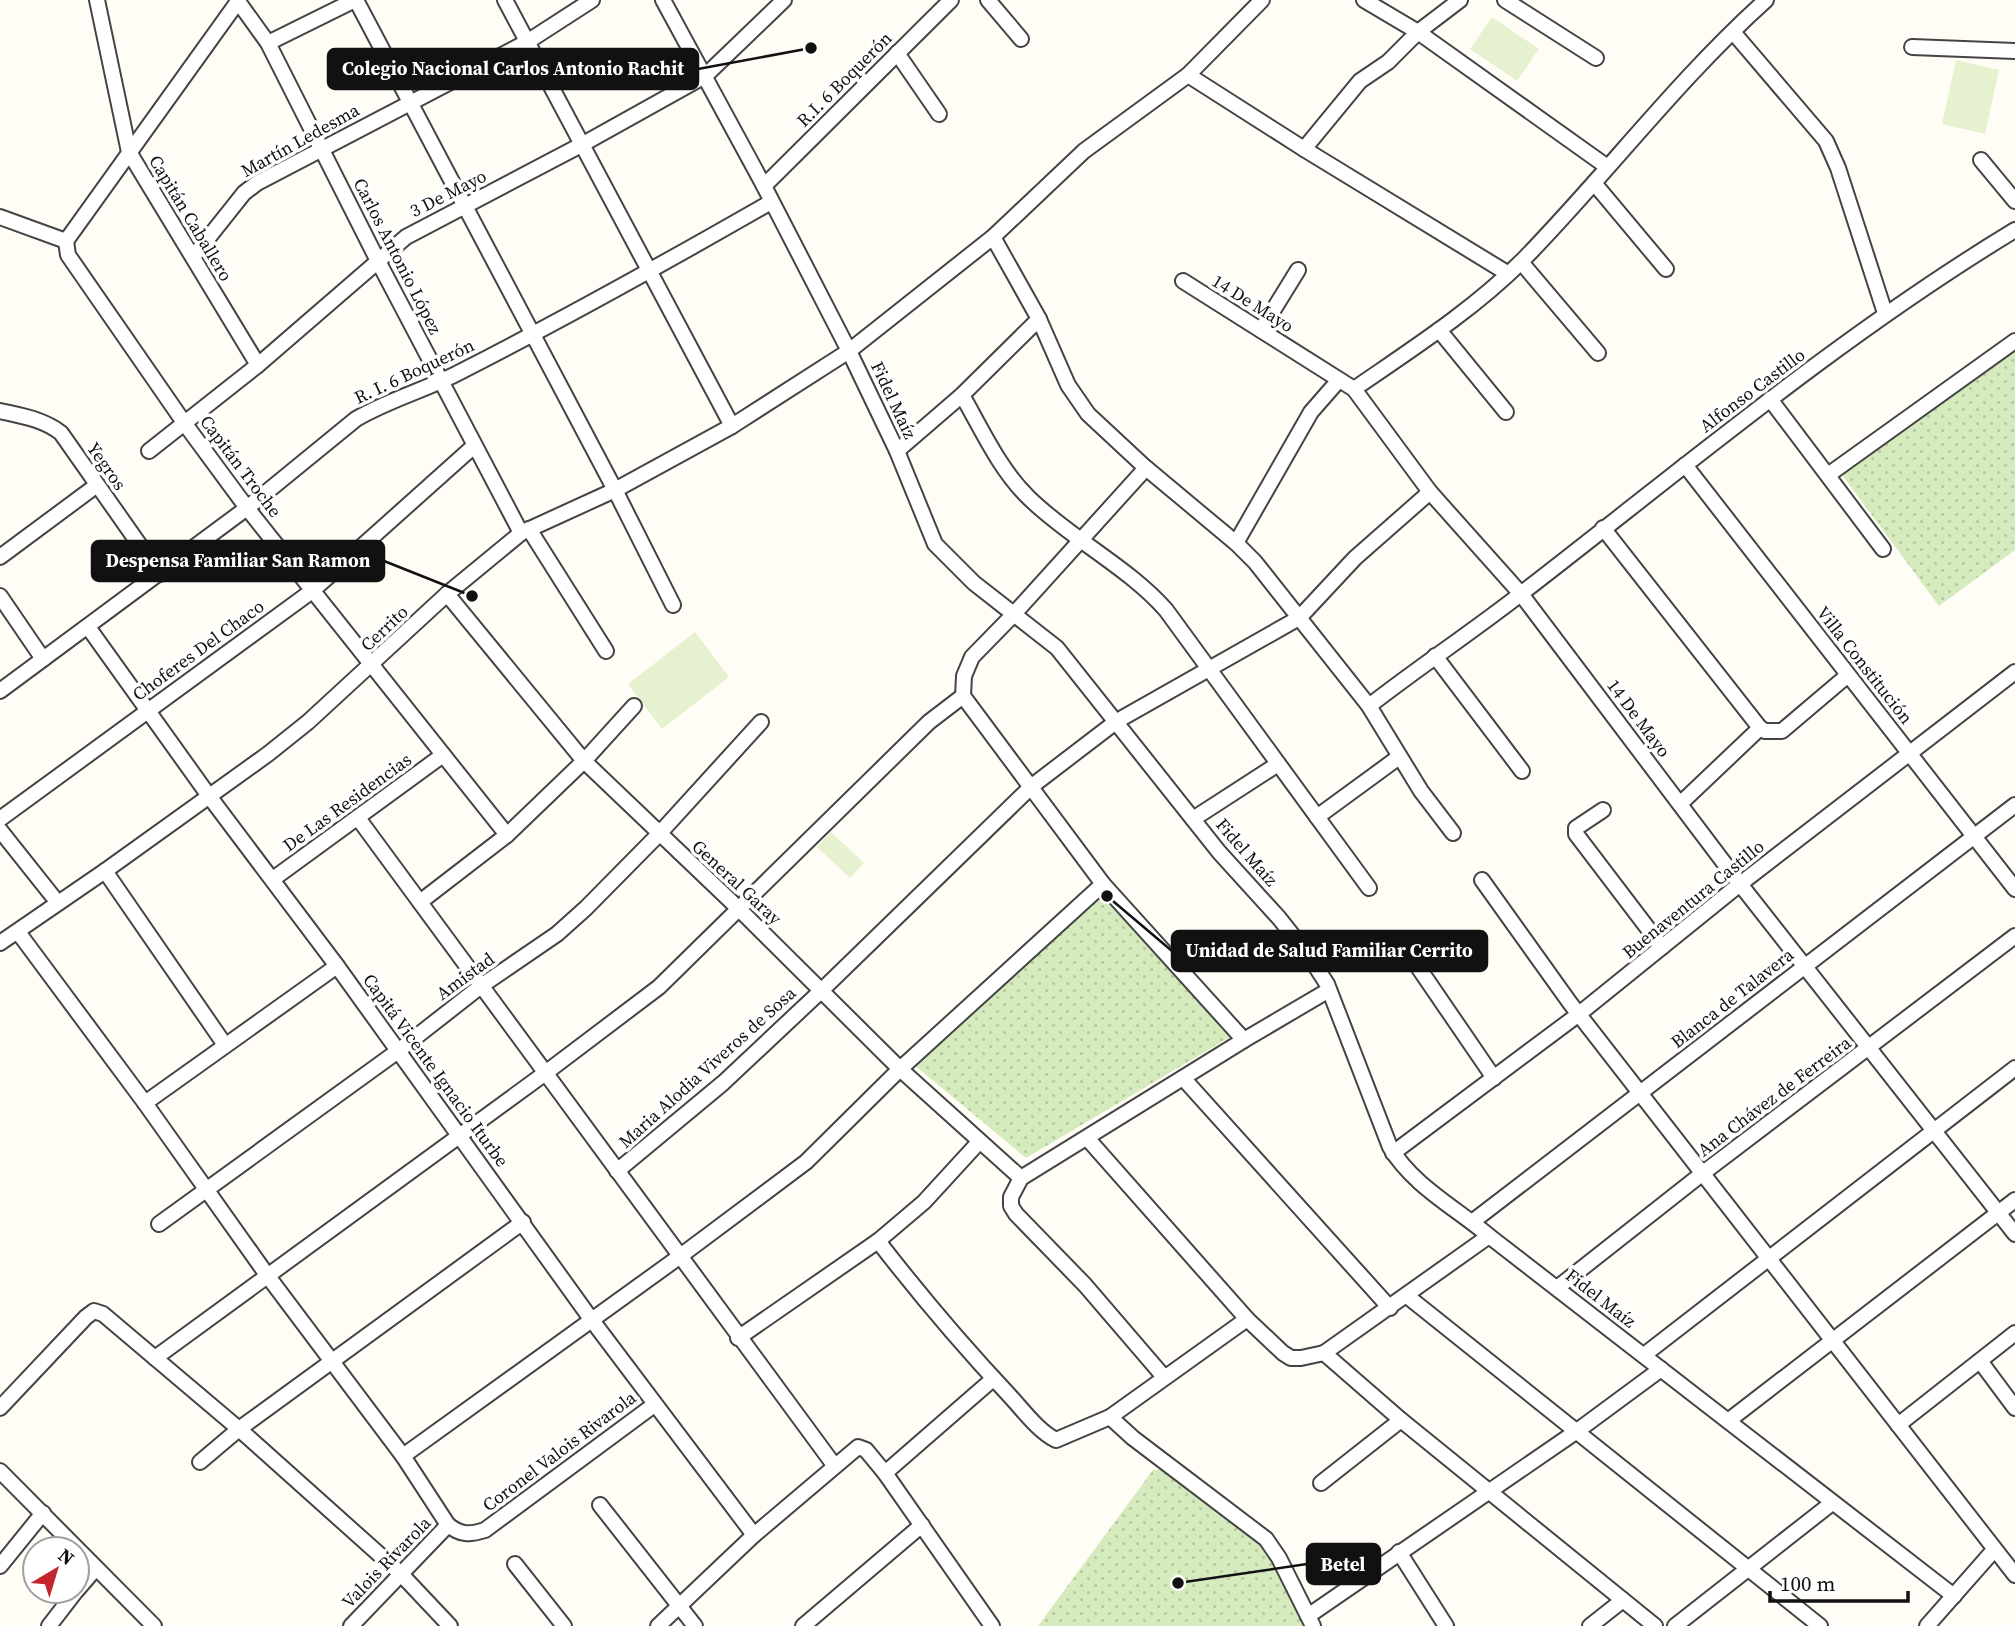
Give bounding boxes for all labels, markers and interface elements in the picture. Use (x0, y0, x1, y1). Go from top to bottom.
street label: R.I. 6 Boquerón (791, 26, 897, 132)
callout: Colegio Nacional Carlos Antonio Rachit (328, 49, 698, 89)
text: Colegio Nacional Carlos Antonio Rachit (342, 55, 684, 81)
street label: Martín Ledesma (236, 97, 364, 183)
street label: Capitán Caballero (143, 150, 239, 286)
street label: 3 De Mayo (405, 163, 491, 223)
street label: Carlos Antonio López (348, 174, 448, 338)
street label: 14 De Mayo (1207, 268, 1299, 338)
street label: R. I. 6 Boquerón (350, 332, 478, 410)
street label: Alfonso Castillo (1694, 342, 1810, 438)
street label: Fidel Maíz (865, 357, 923, 443)
street label: Capitán Troche (194, 410, 288, 522)
street label: Yegros (81, 437, 133, 495)
callout: Despensa Familiar San Ramon (92, 541, 384, 581)
text: Despensa Familiar San Ramon (106, 547, 371, 573)
street label: Choferes Del Chaco (127, 594, 269, 706)
street label: Cerrito (355, 599, 413, 657)
street label: Villa Constitución (1811, 601, 1919, 729)
street label: 14 De Mayo (1601, 674, 1677, 762)
street label: De Las Residencias (278, 747, 417, 857)
street label: Fidel Maíz (1210, 812, 1284, 892)
street label: General Garay (687, 834, 788, 931)
street label: Buenaventura Castillo (1617, 834, 1769, 964)
callout: Unidad de Salud Familiar Cerrito (1172, 931, 1487, 971)
text: Unidad de Salud Familiar Cerrito (1185, 937, 1473, 963)
street label: Blanca de Talavera (1665, 942, 1799, 1054)
street label: Amistad (431, 946, 499, 1006)
street label: Capitá Vicente Ignacio Iturbe (357, 968, 515, 1172)
street label: Maria Alodia Viveros de Sosa (613, 980, 802, 1153)
street label: Ana Chávez de Ferreira (1692, 1030, 1857, 1162)
street label: Fidel Maíz (1561, 1263, 1641, 1333)
street label: Coronel Valois Rivarola (477, 1385, 642, 1517)
street label: Valois Rivarola (336, 1510, 437, 1613)
north arrow (21, 1535, 91, 1605)
text: N (53, 1542, 80, 1571)
callout: Betel (1307, 1544, 1380, 1584)
text: Betel (1321, 1551, 1365, 1577)
scale bar (1770, 1560, 1908, 1604)
text: 100 m (1780, 1569, 1835, 1598)

